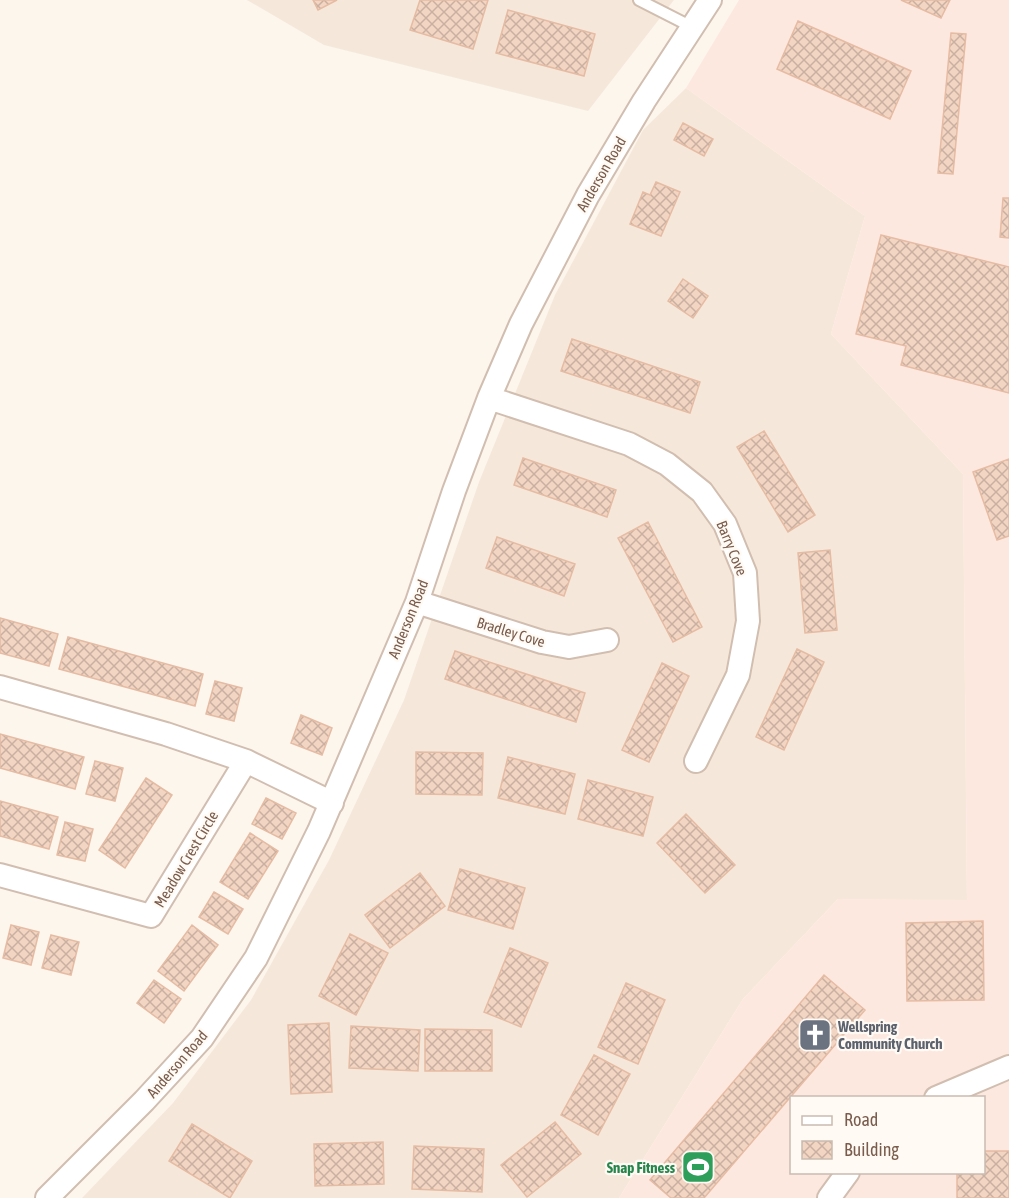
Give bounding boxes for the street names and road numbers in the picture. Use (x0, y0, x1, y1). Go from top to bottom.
street label: Anderson Road (573, 134, 629, 214)
street label: Barry Cove (713, 518, 751, 578)
street label: Anderson Road (385, 577, 431, 661)
street label: Bradley Cove (475, 614, 547, 650)
street label: Meadow Crest Circle (151, 808, 222, 910)
street label: Anderson Road (143, 1027, 211, 1101)

